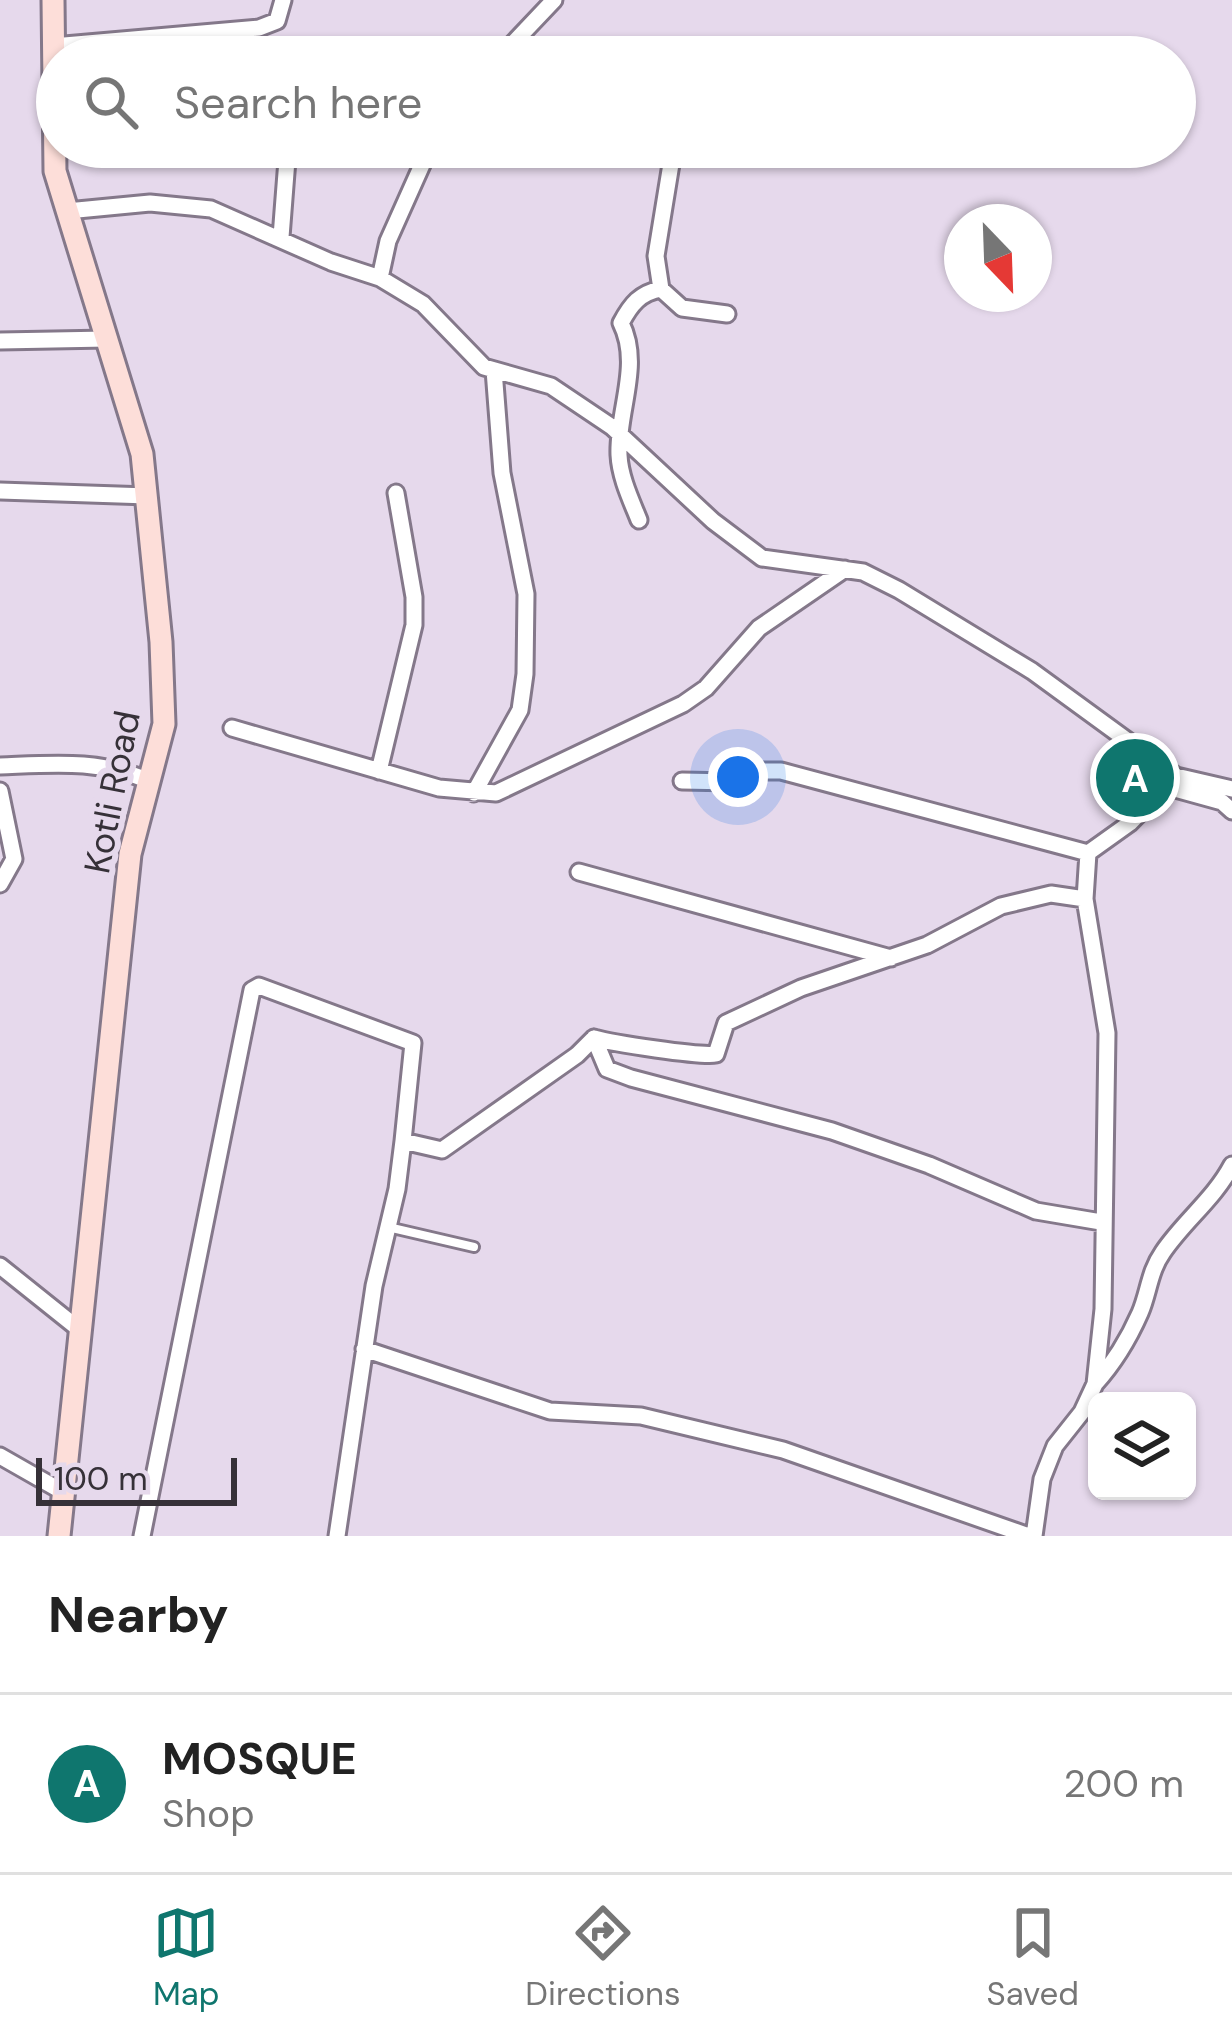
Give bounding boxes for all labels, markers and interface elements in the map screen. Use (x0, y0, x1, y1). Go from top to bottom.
search box (36, 36, 1196, 168)
icon: search (78, 69, 144, 135)
text: Search here (174, 73, 422, 132)
north arrow (944, 204, 1052, 312)
street label: Kotli Road (73, 707, 151, 877)
pin: A (1096, 733, 1174, 823)
your location (708, 747, 768, 807)
map controls (1088, 1392, 1196, 1500)
button: layers (1088, 1392, 1196, 1500)
scale bar (36, 1452, 237, 1505)
text: 100 m (54, 1457, 148, 1500)
text: Nearby (48, 1581, 229, 1648)
text: MOSQUE (162, 1729, 357, 1788)
text: A (73, 1758, 101, 1809)
text: 200 m (1063, 1758, 1184, 1809)
text: Shop (162, 1788, 255, 1839)
tab: Map (153, 1900, 219, 2015)
tab: Directions (525, 1900, 681, 2015)
tab: Saved (987, 1900, 1079, 2015)

